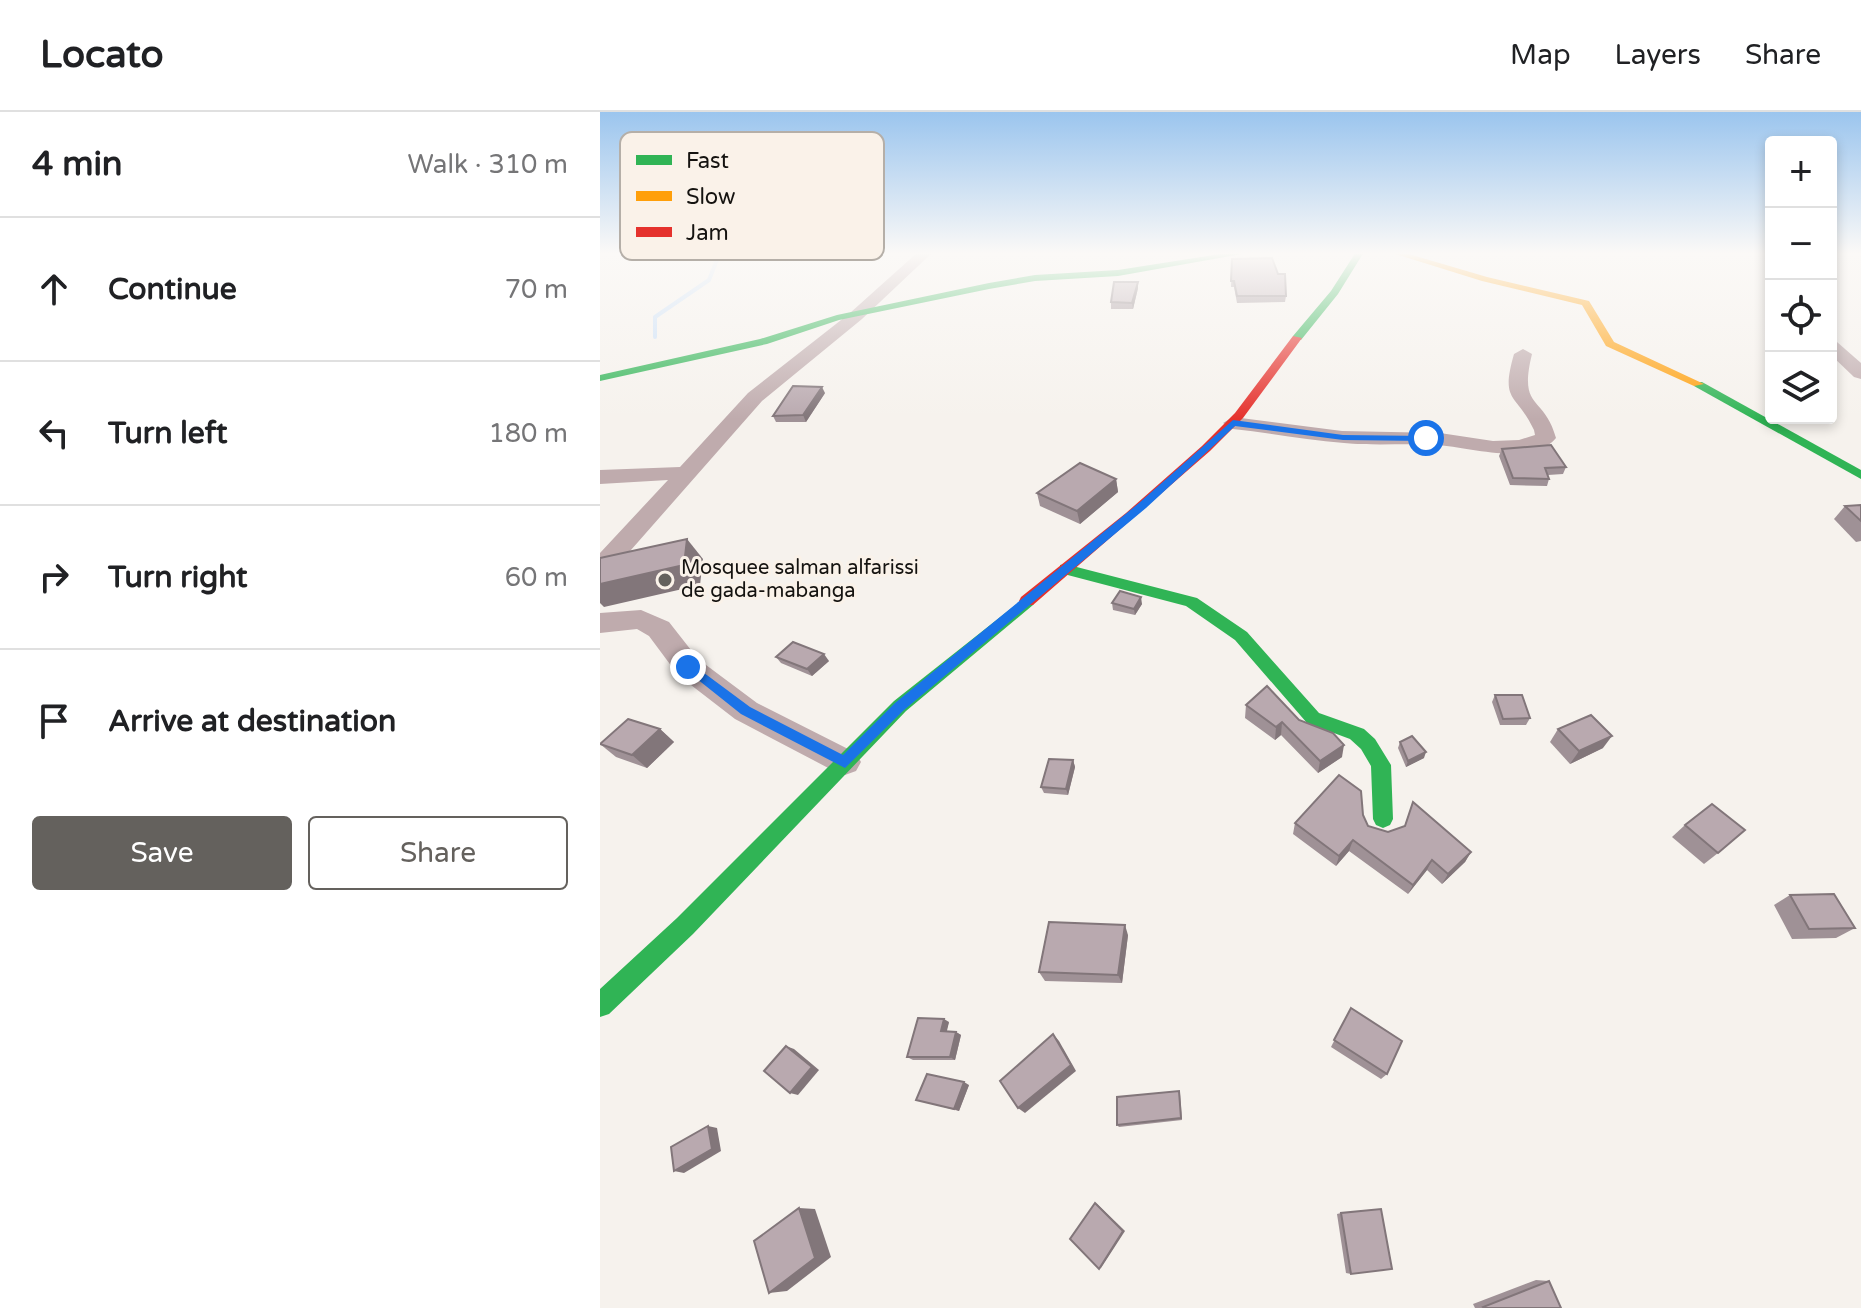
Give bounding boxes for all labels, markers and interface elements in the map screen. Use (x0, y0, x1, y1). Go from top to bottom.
text: Locato (40, 32, 164, 78)
text: Map (1510, 38, 1571, 72)
text: Layers (1615, 38, 1701, 72)
text: Share (1745, 38, 1821, 72)
legend (620, 132, 884, 260)
map controls (1765, 136, 1837, 424)
button: + (1765, 136, 1837, 208)
text: 4 min (32, 144, 123, 185)
text: Fast (686, 148, 729, 174)
text: Walk · 310 m (408, 149, 568, 180)
text: Slow (686, 184, 736, 210)
button: − (1765, 208, 1837, 280)
text: Jam (686, 220, 729, 246)
icon: ahead (32, 267, 76, 311)
text: Continue (108, 271, 237, 308)
text: 70 m (505, 274, 568, 305)
button: locate (1765, 280, 1837, 352)
button: layers (1765, 352, 1837, 424)
icon: left (32, 411, 76, 455)
text: Turn left (108, 415, 227, 452)
text: 180 m (488, 418, 568, 449)
route start (1408, 420, 1444, 456)
icon: right (32, 555, 76, 599)
place label: Mosquee salman alfarissi de gada-mabanga (681, 556, 919, 603)
text: Turn right (108, 559, 248, 596)
text: 60 m (505, 562, 568, 593)
marker: Mosquee salman alfarissi de gada-mabanga (656, 571, 674, 589)
route end (670, 649, 706, 685)
icon: arrive (32, 699, 76, 743)
text: Arrive at destination (108, 703, 396, 740)
button: Save (32, 816, 292, 890)
button: Share (308, 816, 568, 890)

